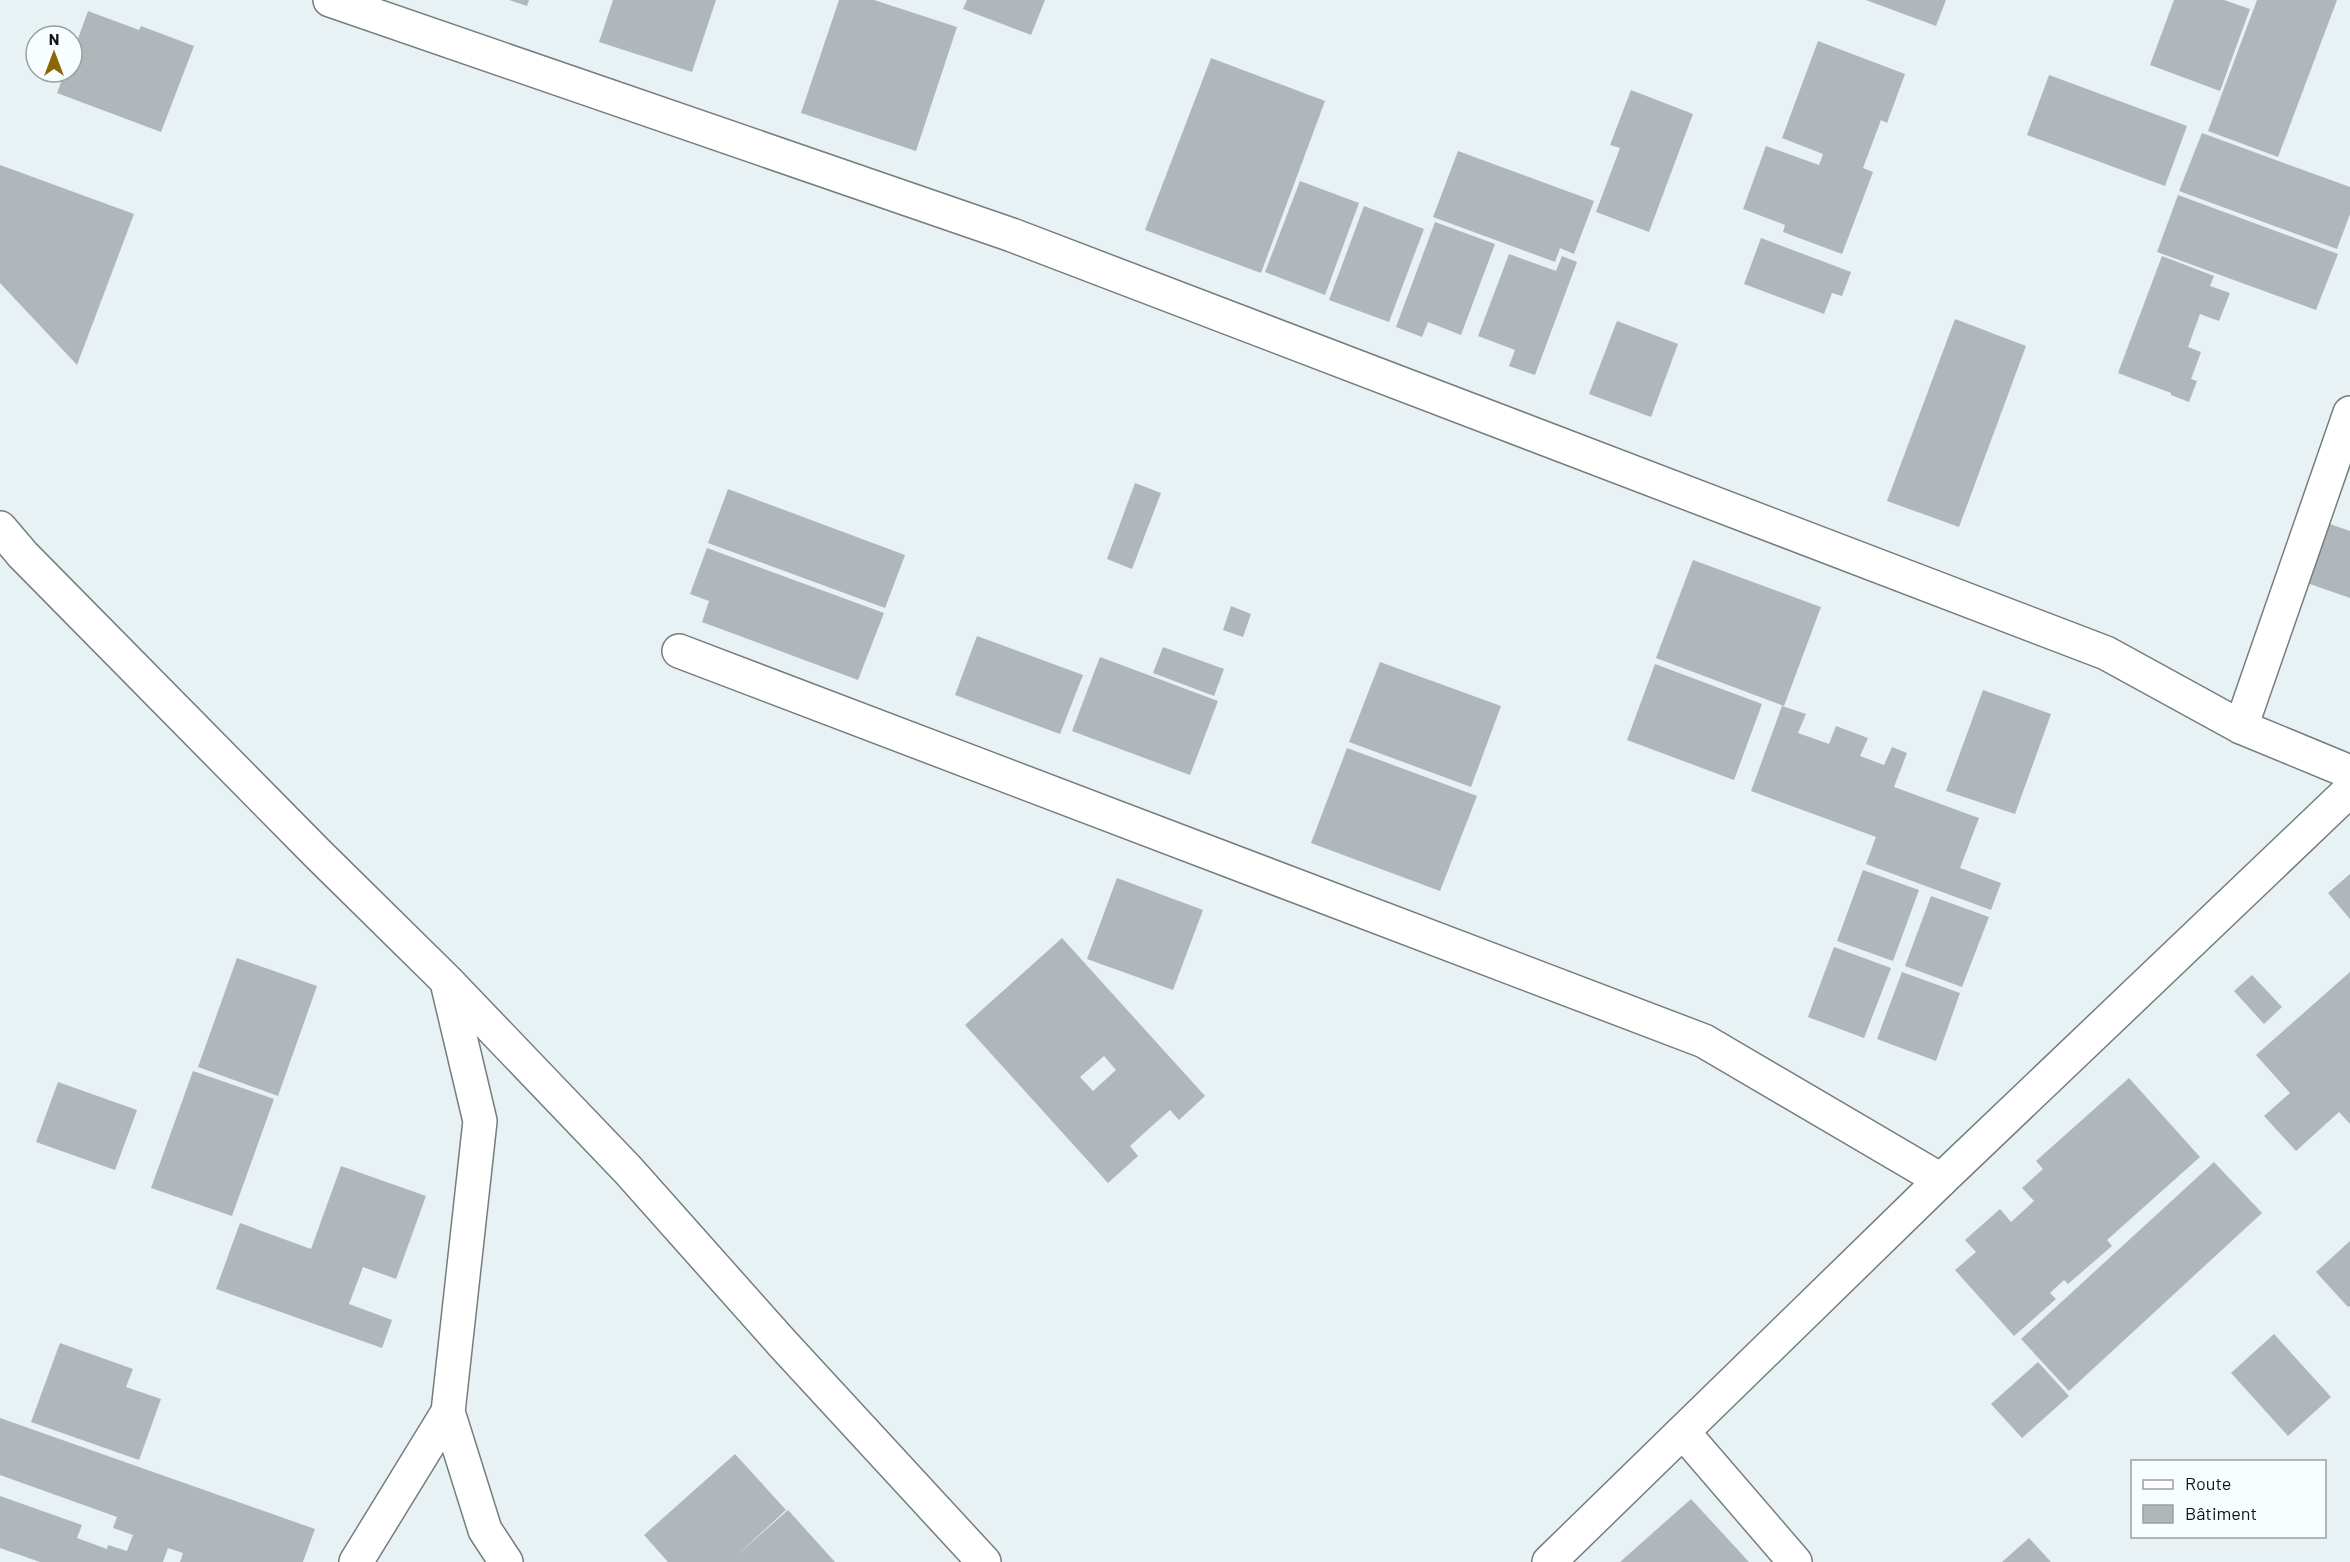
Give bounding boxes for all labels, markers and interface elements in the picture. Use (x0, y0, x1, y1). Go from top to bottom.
north arrow (24, 24, 84, 84)
text: N (49, 29, 59, 48)
legend (2131, 1460, 2326, 1538)
text: Route (2185, 1472, 2231, 1494)
text: Bâtiment (2185, 1502, 2257, 1524)

